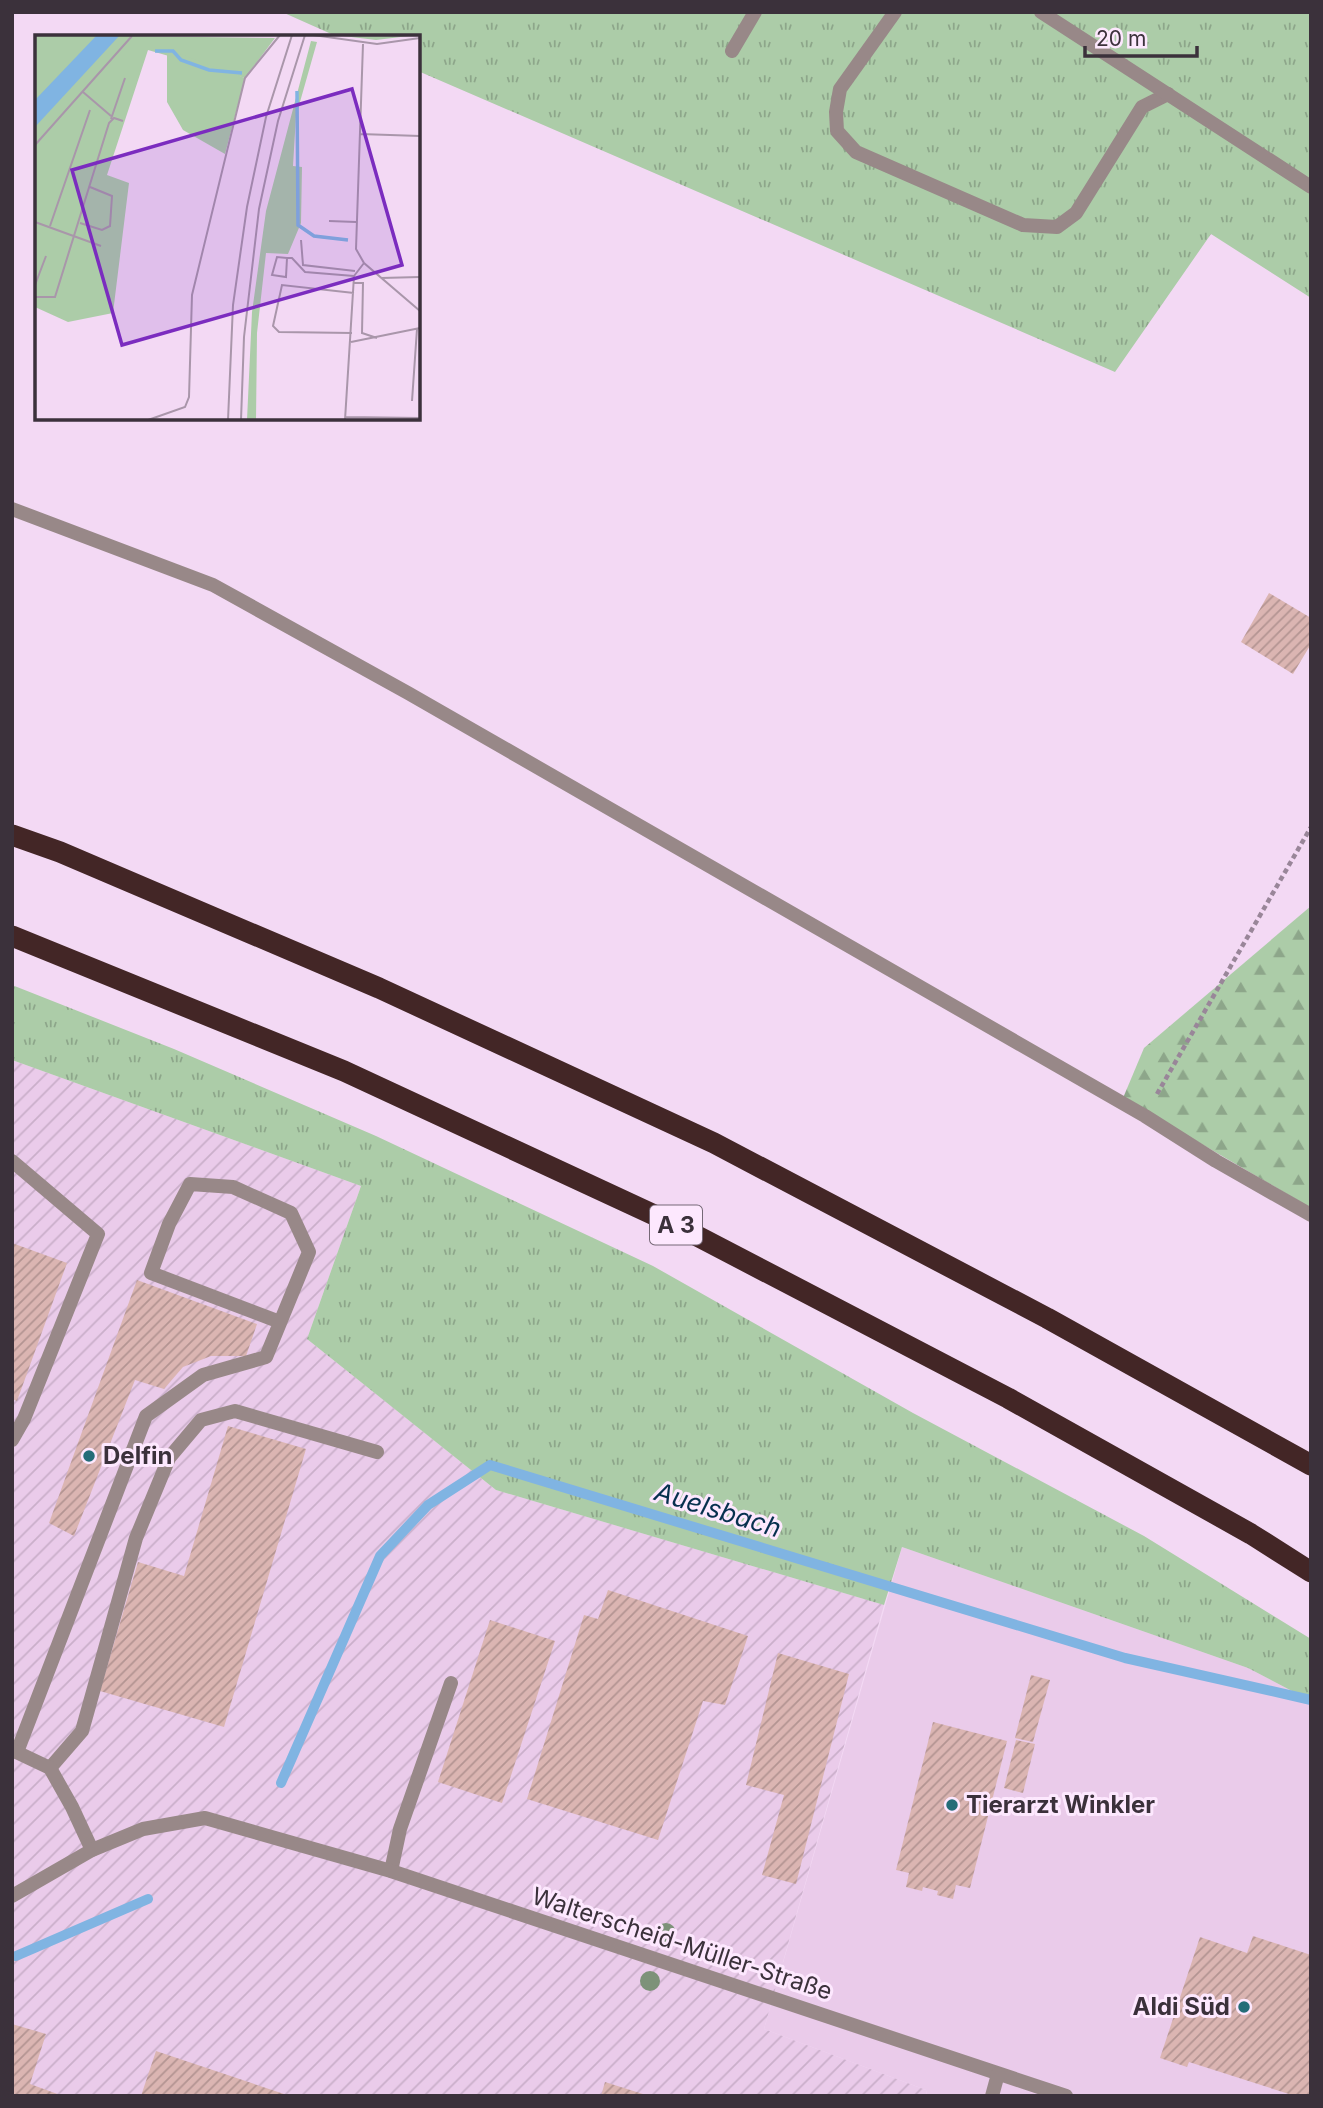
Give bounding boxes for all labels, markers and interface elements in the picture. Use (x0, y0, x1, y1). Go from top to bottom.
scale bar (1085, 14, 1197, 58)
text: 20 m (1096, 26, 1146, 51)
inset map (35, 35, 420, 420)
road number: A 3 (650, 1206, 702, 1244)
place label: Delfin (103, 1441, 172, 1470)
marker: Delfin (81, 1448, 97, 1464)
water label: Auelsbach (650, 1475, 785, 1543)
place label: Tierarzt Winkler (966, 1790, 1155, 1819)
marker: Tierarzt Winkler (944, 1797, 960, 1813)
street label: Walterscheid-Müller-Straße (528, 1881, 836, 2006)
place label: Aldi Süd (1132, 1992, 1230, 2021)
marker: Aldi Süd (1236, 1999, 1252, 2015)

